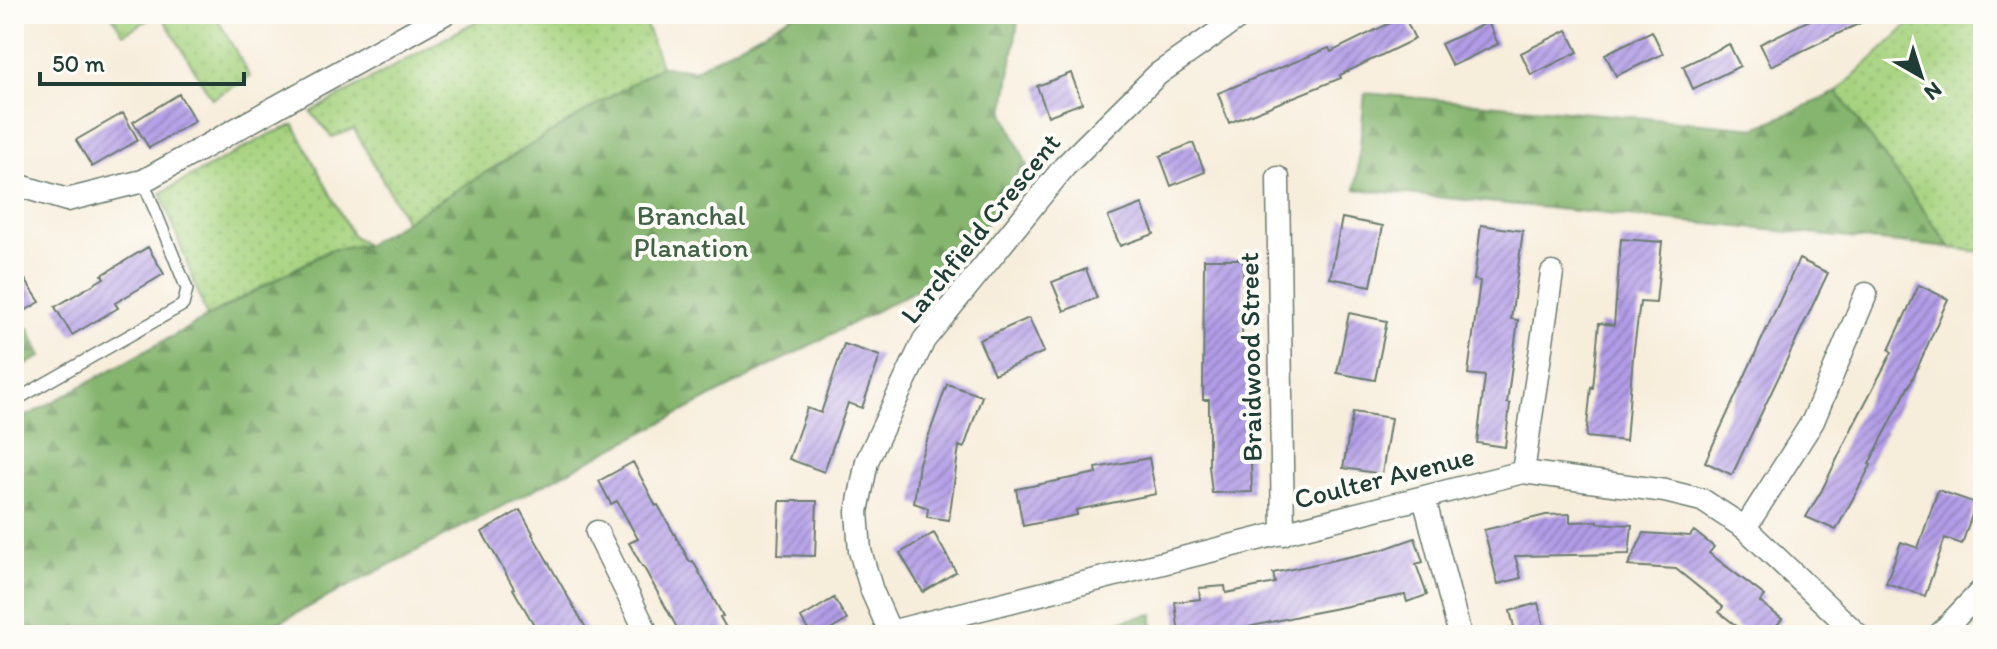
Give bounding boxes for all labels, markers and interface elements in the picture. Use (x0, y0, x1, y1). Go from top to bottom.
scale bar (40, 36, 244, 86)
north arrow (1881, 36, 1961, 116)
text: 50 m (52, 49, 105, 78)
text: N (1919, 76, 1948, 106)
street label: Larchfield Crescent (893, 126, 1067, 330)
park label: Branchal Planation (634, 198, 749, 264)
street label: Braidwood Street (1231, 252, 1269, 462)
street label: Coulter Avenue (1290, 438, 1478, 516)

